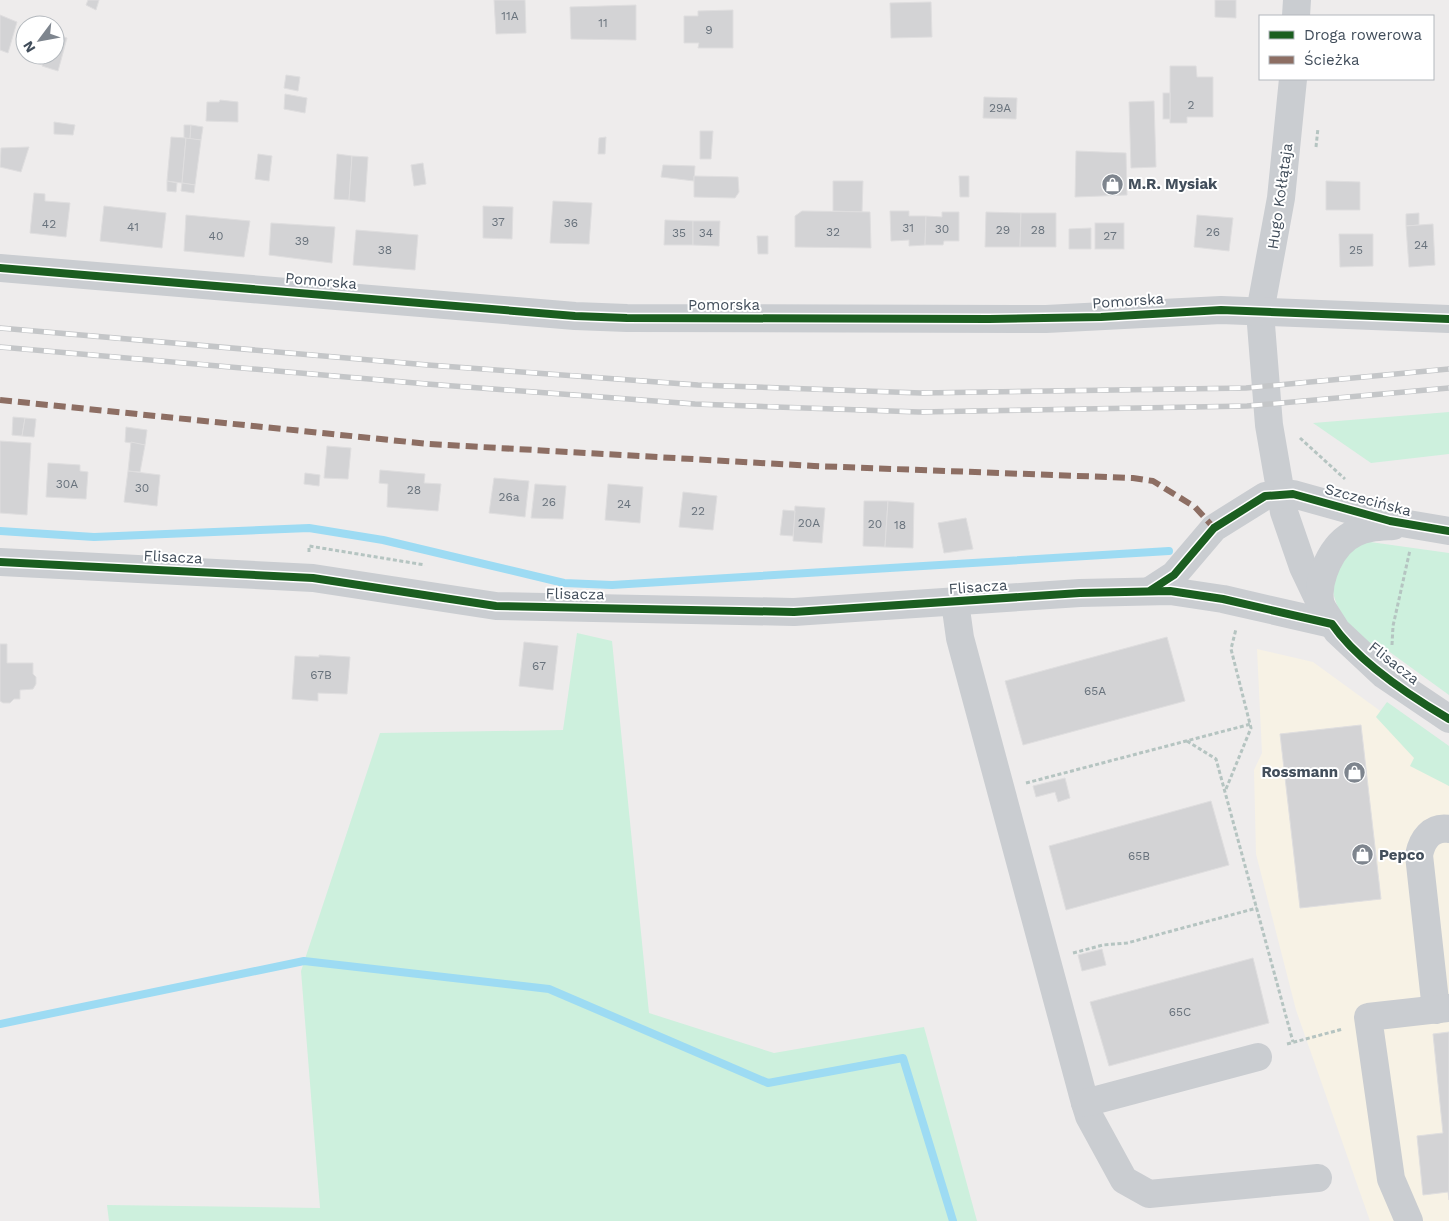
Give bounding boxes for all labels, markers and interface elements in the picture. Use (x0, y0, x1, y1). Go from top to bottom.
house number: 11A (501, 9, 519, 23)
north arrow (15, 15, 65, 65)
legend (1259, 15, 1434, 80)
house number: 11 (598, 16, 608, 30)
house number: 9 (705, 23, 713, 37)
text: Droga rowerowa (1304, 26, 1422, 44)
text: N (19, 38, 39, 56)
text: Ścieżka (1304, 50, 1360, 69)
house number: 2 (1188, 98, 1195, 112)
house number: 29A (989, 101, 1011, 115)
street label: Hugo Kołłątaja (1264, 141, 1296, 250)
shop icon: M.R. Mysiak (1100, 172, 1124, 196)
place label: M.R. Mysiak (1128, 175, 1218, 193)
house number: 37 (491, 215, 505, 229)
house number: 36 (564, 216, 578, 230)
house number: 42 (42, 217, 56, 231)
house number: 41 (127, 220, 139, 234)
house number: 31 (902, 221, 914, 235)
house number: 30 (935, 222, 949, 236)
house number: 29 (996, 223, 1010, 237)
house number: 28 (1031, 223, 1045, 237)
house number: 32 (826, 225, 840, 239)
house number: 26 (1206, 225, 1220, 239)
house number: 35 (672, 226, 686, 240)
house number: 34 (699, 226, 713, 240)
house number: 40 (209, 229, 223, 243)
house number: 27 (1103, 229, 1117, 243)
house number: 39 (295, 234, 309, 248)
house number: 24 (1414, 238, 1428, 252)
house number: 38 (378, 243, 392, 257)
house number: 25 (1349, 243, 1363, 257)
street label: Pomorska (284, 269, 358, 293)
street label: Pomorska (1092, 289, 1165, 312)
street label: Pomorska (688, 296, 760, 314)
house number: 30A (56, 477, 78, 491)
street label: Szczecińska (1323, 480, 1414, 520)
house number: 30 (135, 481, 149, 495)
house number: 28 (407, 483, 421, 497)
house number: 26a (498, 490, 520, 504)
house number: 26 (542, 495, 556, 509)
house number: 24 (617, 497, 631, 511)
house number: 22 (691, 504, 705, 518)
house number: 20A (798, 516, 820, 530)
house number: 20 (868, 517, 882, 531)
house number: 18 (894, 518, 906, 532)
street label: Flisacza (143, 546, 203, 568)
street label: Flisacza (948, 576, 1009, 598)
street label: Flisacza (545, 584, 605, 604)
street label: Flisacza (1365, 638, 1423, 689)
house number: 67 (532, 659, 546, 673)
house number: 67B (310, 668, 332, 682)
house number: 65A (1084, 684, 1106, 698)
shop icon: Rossmann (1342, 760, 1366, 784)
place label: Rossmann (1261, 763, 1338, 781)
shop icon: Pepco (1351, 843, 1375, 867)
place label: Pepco (1379, 846, 1424, 864)
house number: 65B (1128, 849, 1150, 863)
house number: 65C (1169, 1005, 1191, 1019)

